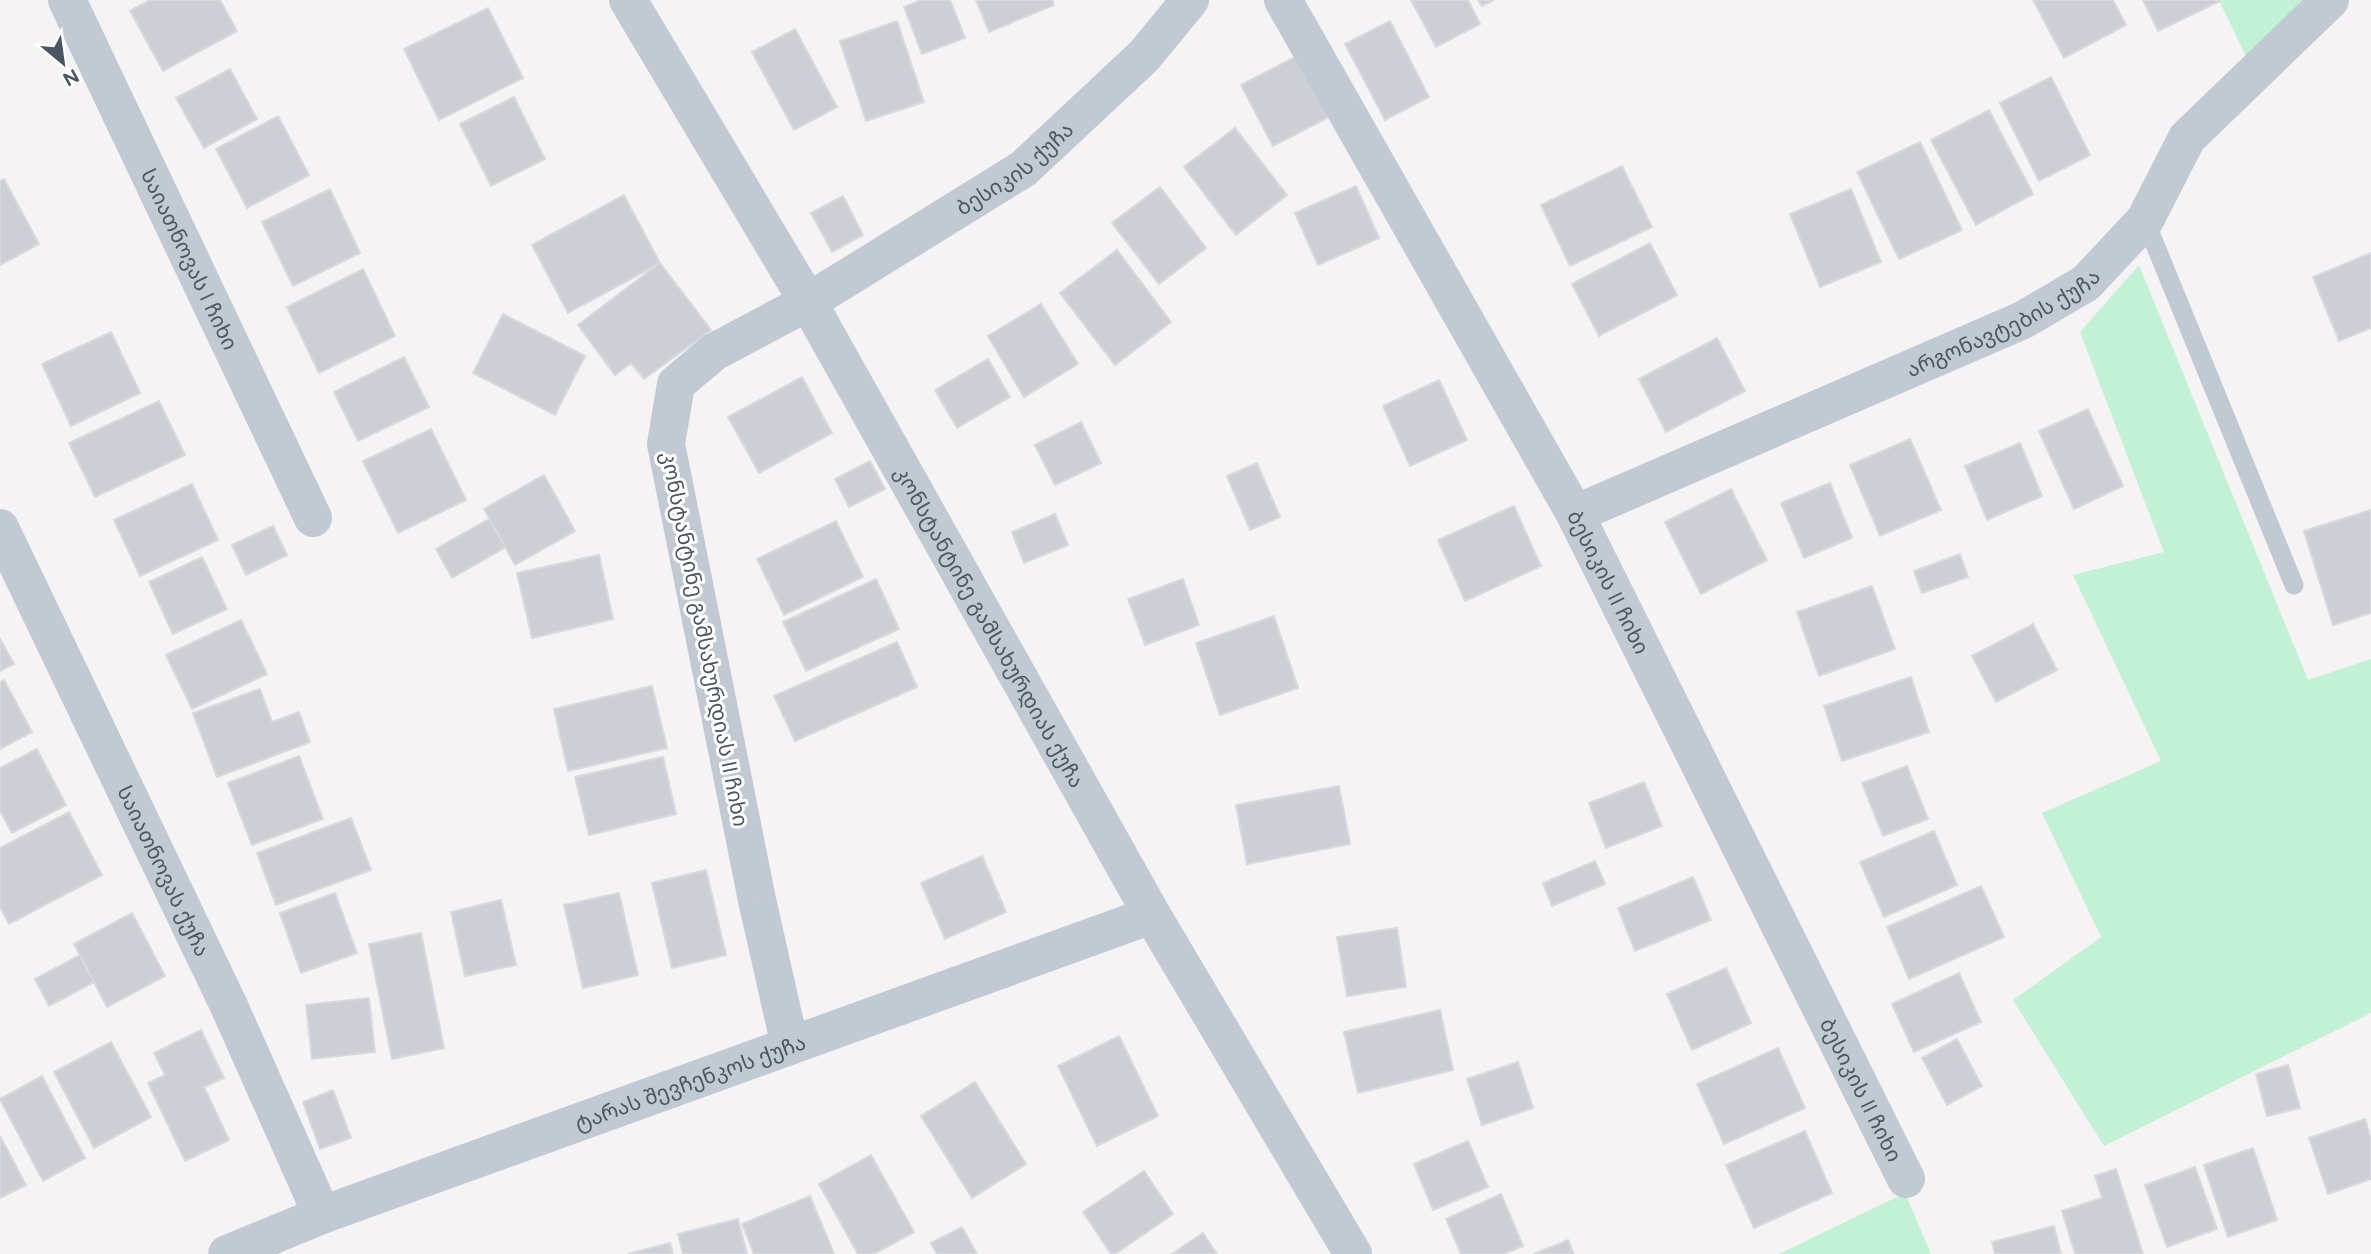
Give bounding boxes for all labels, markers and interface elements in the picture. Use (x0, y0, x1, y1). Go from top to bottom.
north arrow (28, 28, 98, 98)
text: N (59, 64, 83, 91)
street label: ბესიკის ქუჩა (951, 116, 1078, 220)
street label: საიათნოვას I ჩიხი (137, 165, 244, 354)
street label: არგონავტების ქუჩა (1902, 264, 2105, 382)
street label: კონსტანტინე გამსახურდიას II ჩიხი (655, 450, 754, 829)
street label: კონსტანტინე გამსახურდიას ქუჩა (890, 462, 1090, 792)
street label: ბესიკის II ჩიხი (1563, 506, 1655, 658)
street label: საიათნოვას ქუჩა (113, 781, 216, 960)
street label: ბესიკის II ჩიხი (1815, 1014, 1908, 1165)
street label: ტარას შევჩენკოს ქუჩა (571, 1029, 809, 1135)

